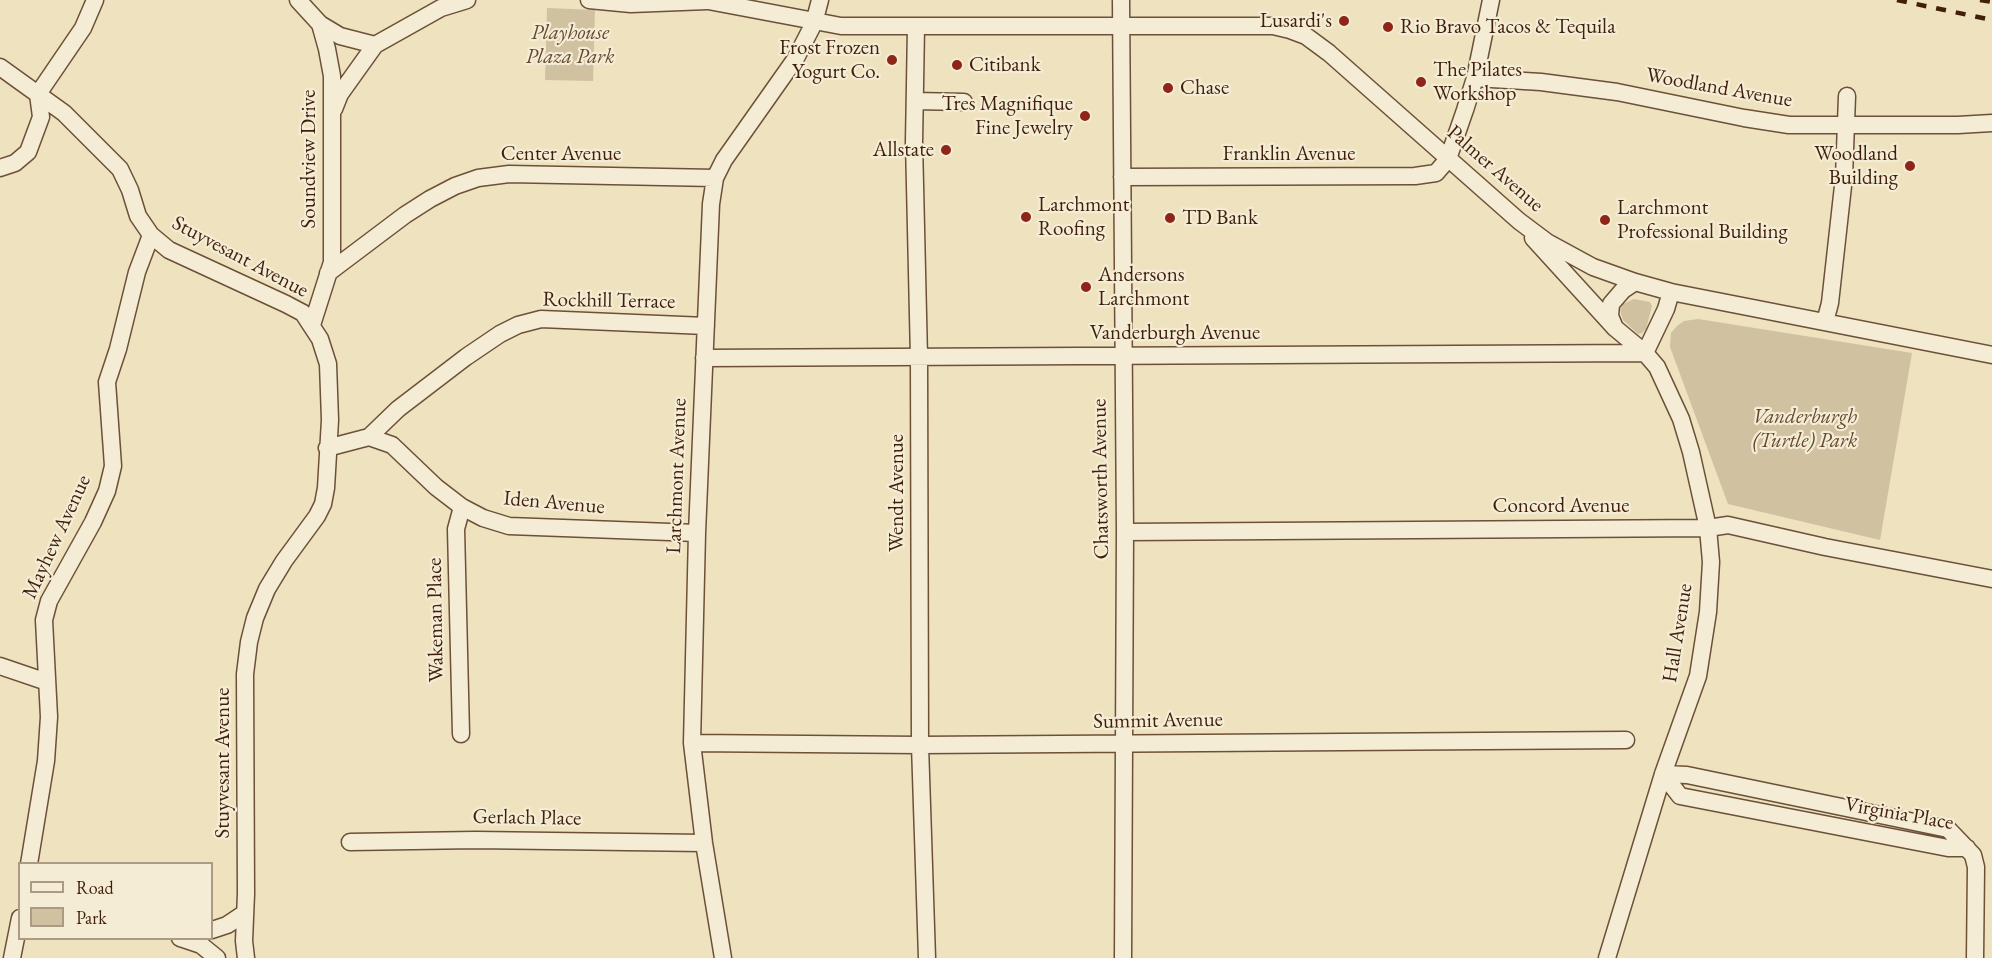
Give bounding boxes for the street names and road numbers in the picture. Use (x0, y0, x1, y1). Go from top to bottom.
street label: Woodland Avenue (1644, 63, 1794, 113)
street label: Soundview Drive (296, 90, 322, 228)
street label: Palmer Avenue (1441, 120, 1549, 218)
street label: Center Avenue (501, 141, 621, 167)
street label: Franklin Avenue (1223, 141, 1355, 167)
street label: Stuyvesant Avenue (168, 210, 312, 304)
street label: Rockhill Terrace (542, 287, 676, 315)
street label: Vanderburgh Avenue (1090, 320, 1260, 346)
street label: Larchmont Avenue (662, 398, 692, 554)
street label: Chatsworth Avenue (1087, 398, 1115, 560)
street label: Wendt Avenue (884, 434, 910, 552)
street label: Mayhew Avenue (17, 471, 97, 603)
street label: Iden Avenue (502, 486, 606, 520)
street label: Concord Avenue (1492, 493, 1630, 519)
street label: Wakeman Place (422, 557, 450, 683)
street label: Hall Avenue (1658, 582, 1698, 684)
street label: Stuyvesant Avenue (210, 688, 236, 838)
street label: Summit Avenue (1093, 707, 1223, 735)
street label: Virginia Place (1843, 792, 1955, 836)
street label: Gerlach Place (472, 804, 582, 832)

